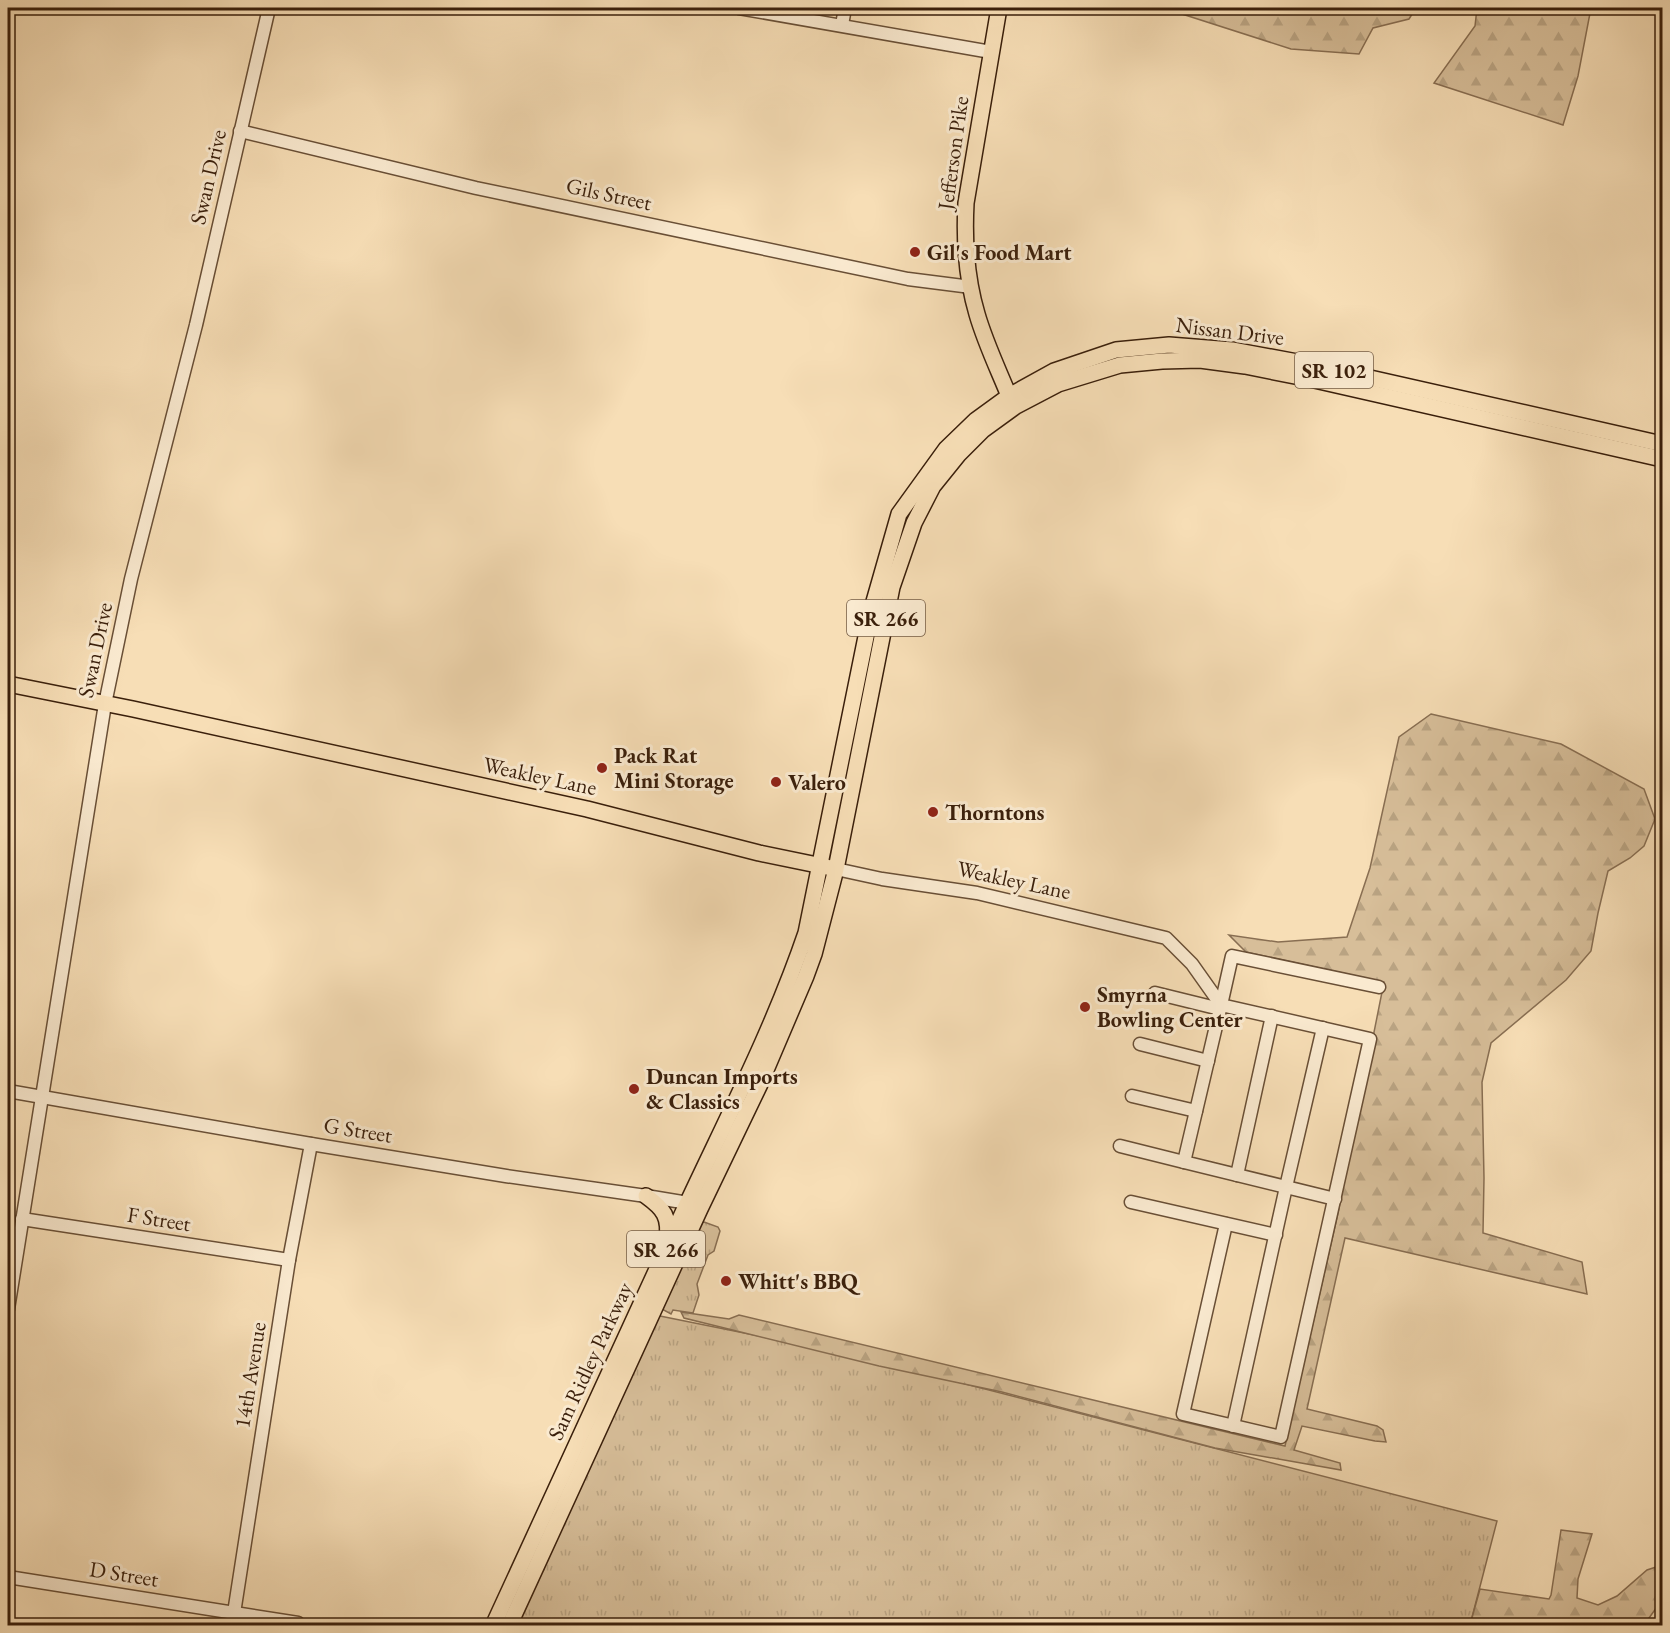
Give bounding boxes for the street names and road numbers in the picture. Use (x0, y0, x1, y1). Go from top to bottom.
street label: Jefferson Pike (930, 94, 975, 214)
street label: Swan Drive (183, 126, 233, 227)
street label: Gils Street (564, 171, 654, 217)
street label: Nissan Drive (1174, 310, 1286, 352)
road number: SR 102 (1295, 352, 1373, 388)
street label: Swan Drive (71, 599, 119, 700)
road number: SR 266 (847, 600, 925, 636)
street label: Weakley Lane (481, 750, 600, 802)
street label: Weakley Lane (955, 854, 1074, 906)
street label: G Street (322, 1110, 394, 1150)
street label: F Street (125, 1200, 193, 1238)
road number: SR 266 (627, 1231, 705, 1267)
street label: Sam Ridley Parkway (541, 1277, 639, 1445)
street label: 14th Avenue (227, 1320, 273, 1430)
street label: D Street (87, 1554, 161, 1594)

